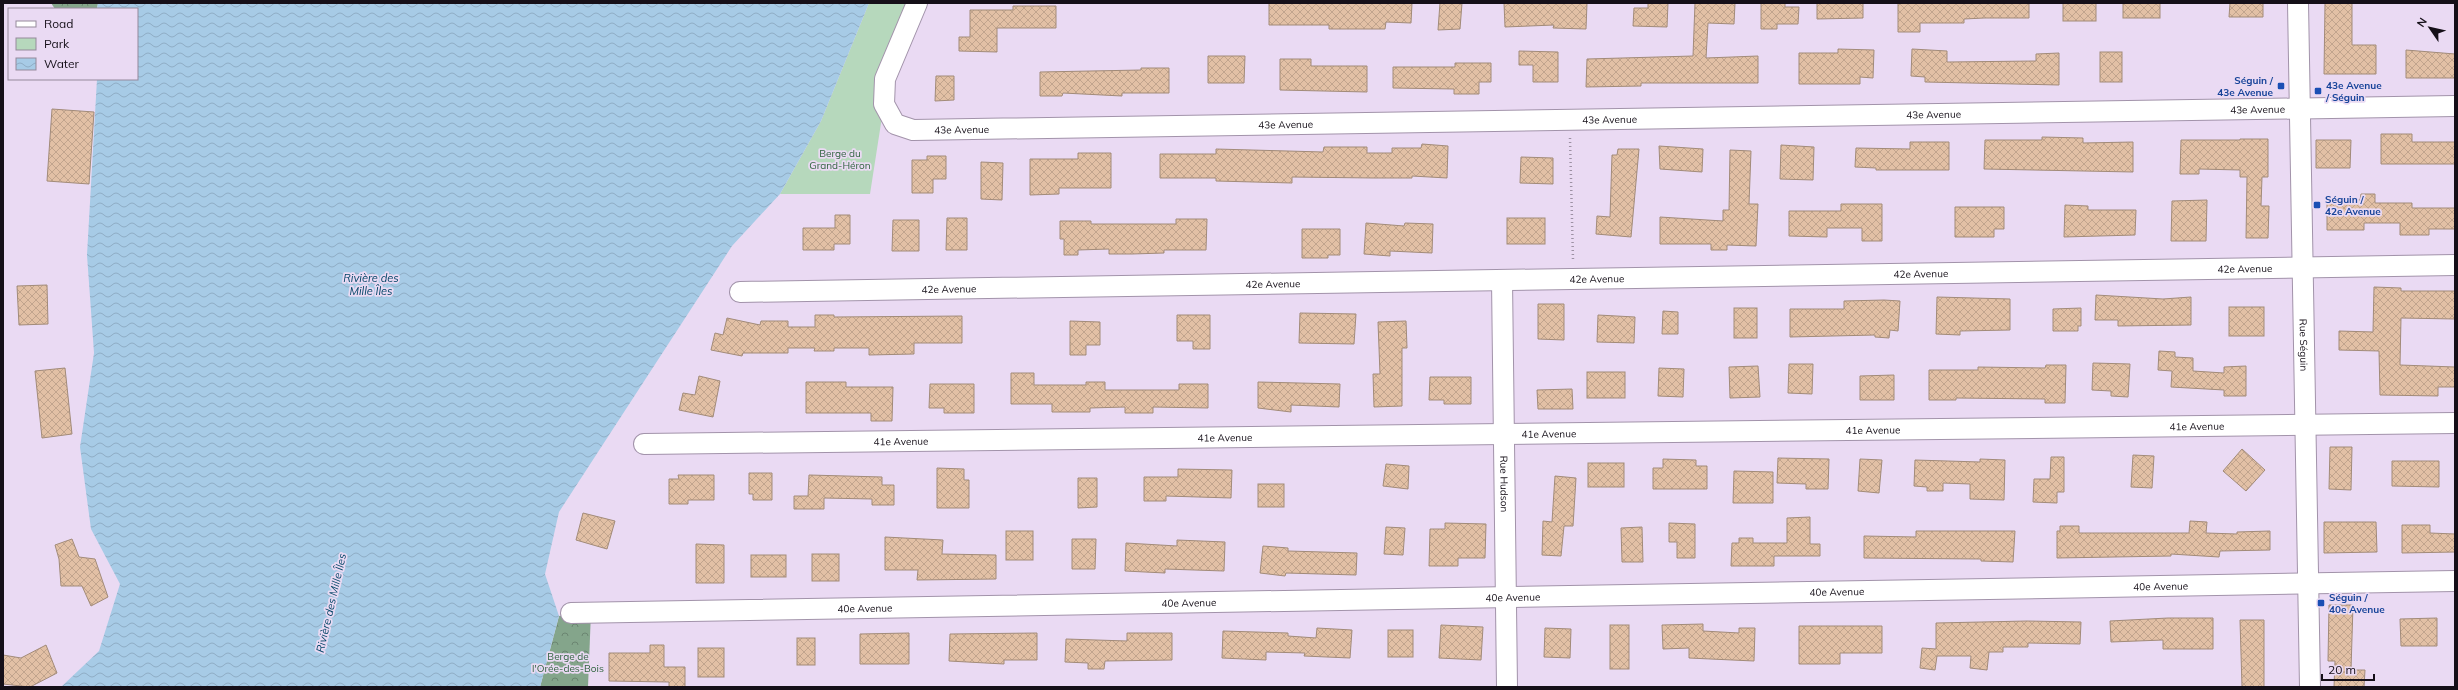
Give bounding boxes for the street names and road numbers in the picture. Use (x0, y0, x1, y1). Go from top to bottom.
street label: 43e Avenue (2230, 103, 2285, 117)
street label: 43e Avenue (1906, 108, 1961, 122)
street label: 43e Avenue (1582, 113, 1637, 127)
street label: 43e Avenue (1258, 118, 1313, 132)
street label: 43e Avenue (934, 123, 989, 137)
street label: 42e Avenue (2217, 262, 2272, 276)
street label: 42e Avenue (1893, 267, 1948, 281)
street label: 42e Avenue (1569, 272, 1624, 286)
street label: 42e Avenue (1245, 277, 1301, 291)
street label: 42e Avenue (921, 282, 977, 296)
street label: Rue Séguin (2297, 319, 2310, 371)
street label: 41e Avenue (2169, 420, 2224, 433)
street label: 41e Avenue (1845, 423, 1900, 437)
street label: 41e Avenue (1521, 427, 1577, 441)
street label: 41e Avenue (1197, 431, 1253, 445)
street label: 41e Avenue (873, 435, 929, 448)
street label: Rue Hudson (1497, 456, 1511, 513)
street label: 40e Avenue (2133, 580, 2188, 593)
street label: 40e Avenue (1809, 585, 1864, 599)
street label: 40e Avenue (1485, 591, 1540, 604)
street label: 40e Avenue (1161, 596, 1217, 610)
street label: 40e Avenue (837, 602, 893, 615)

